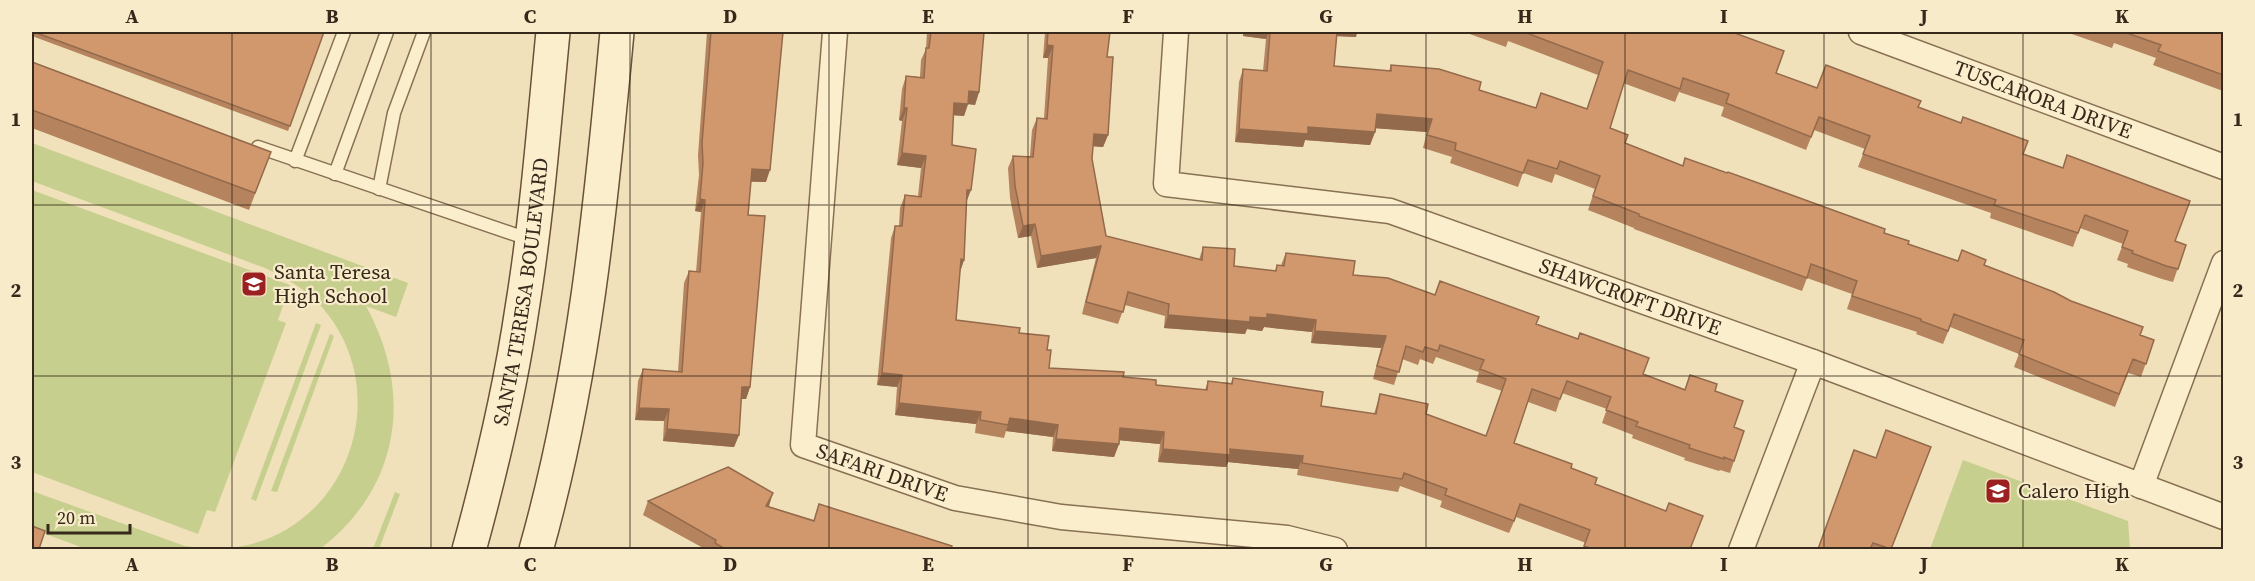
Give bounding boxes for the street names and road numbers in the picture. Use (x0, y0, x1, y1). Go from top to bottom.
street label: TUSCARORA DRIVE (1950, 53, 2136, 146)
street label: SANTA TERESA BOULEVARD (486, 156, 555, 428)
street label: SHAWCROFT DRIVE (1535, 250, 1725, 342)
street label: SAFARI DRIVE (813, 436, 952, 508)

